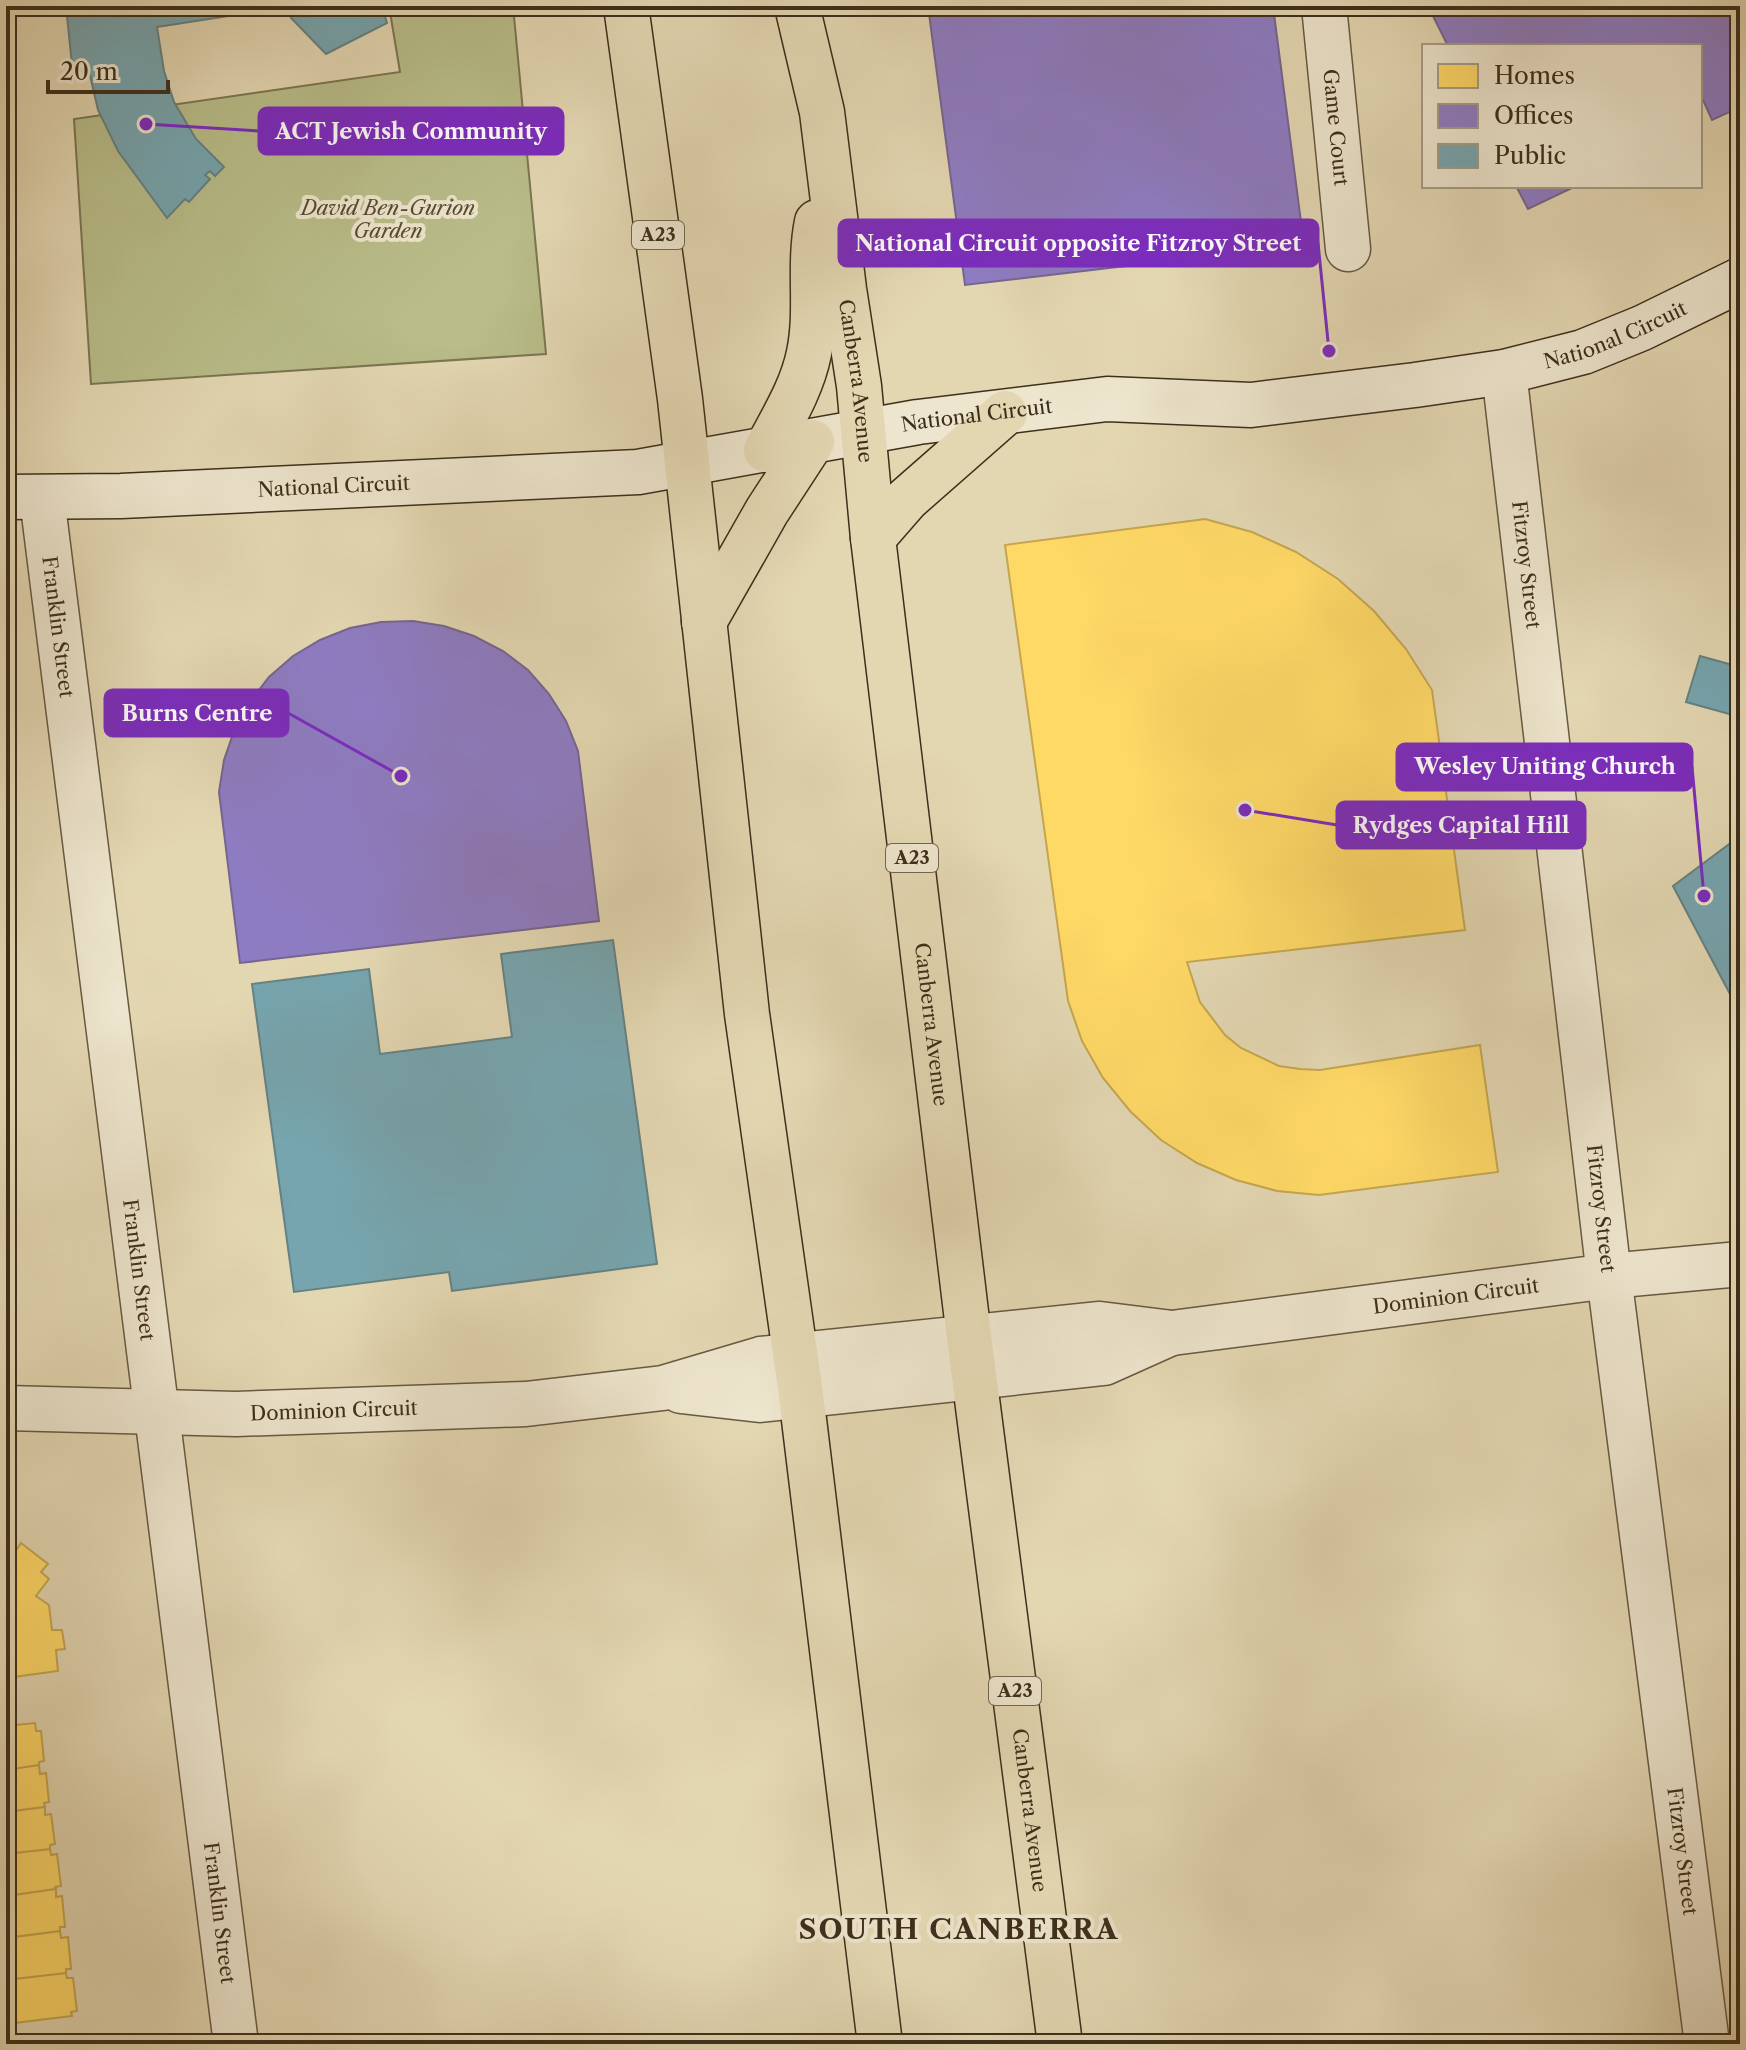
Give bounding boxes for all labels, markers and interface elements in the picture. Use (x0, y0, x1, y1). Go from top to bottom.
scale bar (48, 44, 168, 94)
legend (1422, 44, 1702, 188)
text: 20 m (60, 57, 118, 86)
text: Homes (1494, 61, 1575, 90)
street label: Game Court (1318, 68, 1354, 187)
text: Offices (1494, 101, 1574, 130)
callout: ACT Jewish Community (259, 108, 563, 154)
text: ACT Jewish Community (274, 118, 548, 145)
text: Public (1494, 141, 1566, 170)
park label: David Ben-Gurion Garden (299, 196, 475, 243)
callout: National Circuit opposite Fitzroy Street (839, 220, 1318, 266)
road number: A23 (632, 221, 684, 249)
text: National Circuit opposite Fitzroy Street (855, 230, 1301, 257)
street label: National Circuit (1541, 296, 1691, 374)
street label: Canberra Avenue (834, 297, 878, 464)
street label: National Circuit (899, 394, 1054, 437)
street label: National Circuit (257, 471, 410, 502)
street label: Fitzroy Street (1507, 499, 1546, 630)
street label: Franklin Street (37, 555, 79, 699)
callout: Burns Centre (105, 690, 288, 736)
text: Burns Centre (122, 700, 272, 727)
callout: Wesley Uniting Church (1397, 744, 1692, 790)
text: Wesley Uniting Church (1413, 753, 1676, 780)
callout: Rydges Capital Hill (1337, 802, 1585, 848)
text: Rydges Capital Hill (1353, 812, 1570, 839)
road number: A23 (886, 844, 938, 872)
street label: Canberra Avenue (910, 941, 953, 1108)
street label: Fitzroy Street (1582, 1143, 1620, 1274)
street label: Franklin Street (118, 1198, 160, 1342)
street label: Dominion Circuit (1371, 1273, 1541, 1319)
street label: Dominion Circuit (250, 1396, 418, 1426)
road number: A23 (989, 1677, 1041, 1705)
street label: Canberra Avenue (1008, 1727, 1052, 1893)
street label: Fitzroy Street (1662, 1786, 1702, 1917)
street label: Franklin Street (199, 1841, 240, 1985)
district label: SOUTH CANBERRA (799, 1912, 1119, 1946)

